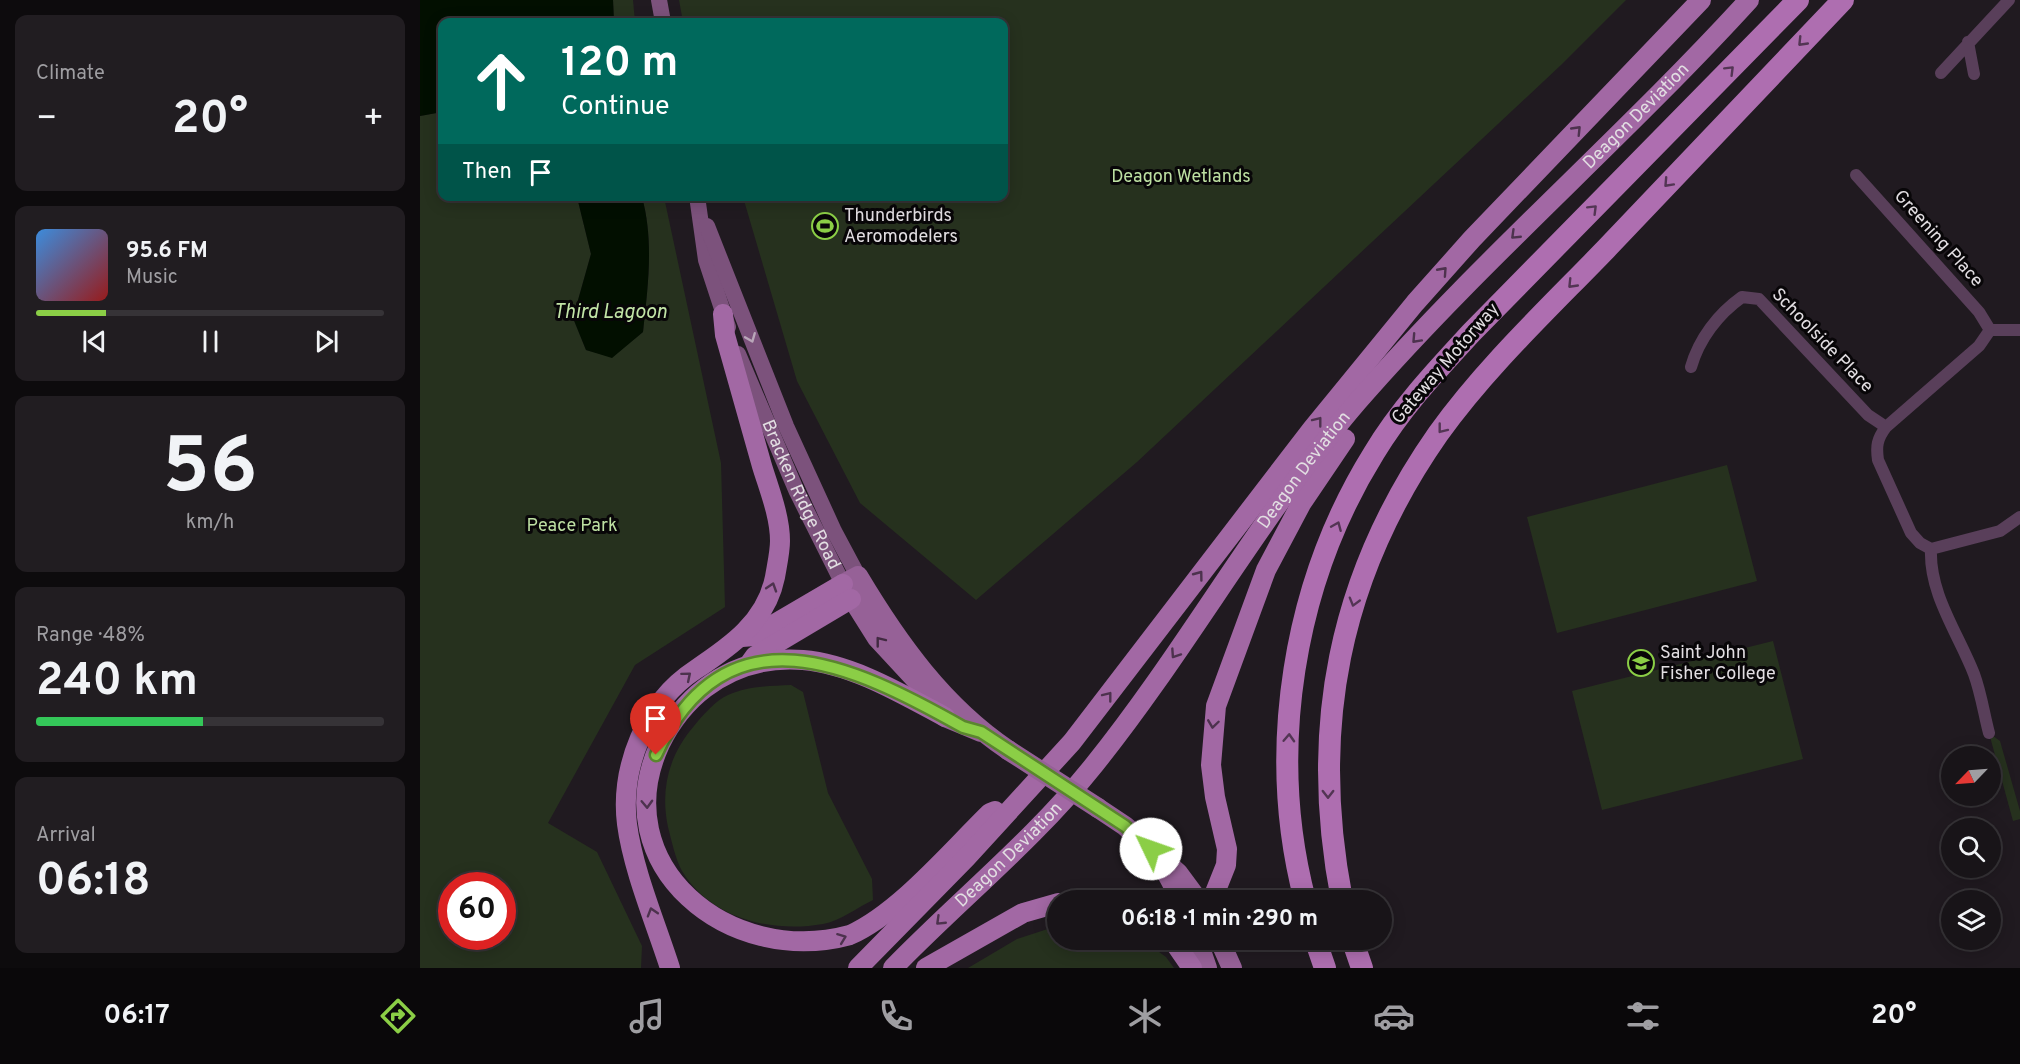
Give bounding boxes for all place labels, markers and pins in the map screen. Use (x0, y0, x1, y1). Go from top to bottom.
place label: Thunderbirds Aeromodelers (844, 205, 958, 249)
sports icon: Thunderbirds Aeromodelers (810, 211, 840, 241)
place label: Saint John Fisher College (1660, 642, 1776, 686)
school or university icon: Saint John Fisher College (1626, 648, 1656, 678)
pin (630, 693, 681, 755)

